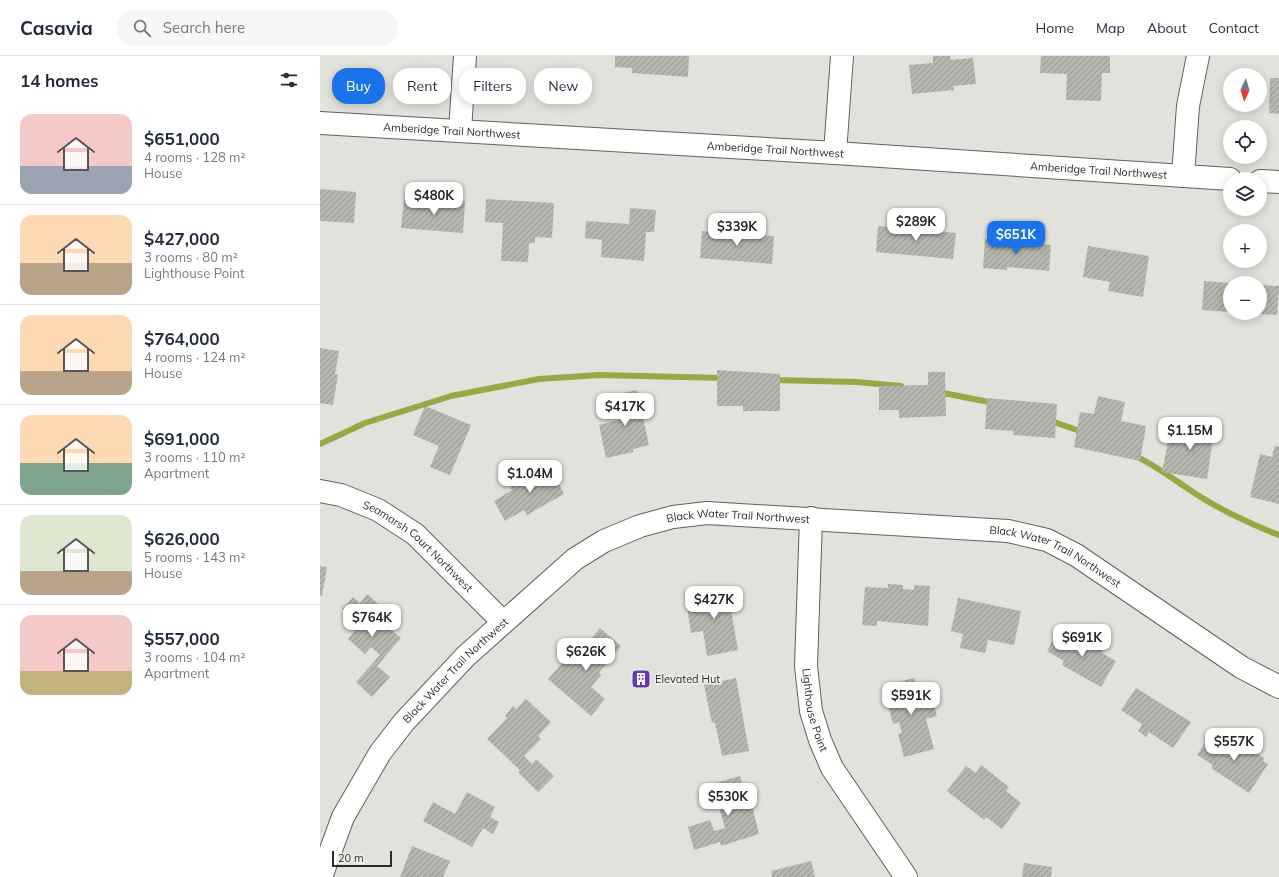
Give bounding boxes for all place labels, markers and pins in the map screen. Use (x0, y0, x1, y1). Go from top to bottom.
pin: $480K (406, 182, 462, 216)
pin: $289K (888, 208, 944, 242)
pin: $339K (709, 213, 765, 247)
pin: $651K (988, 221, 1044, 255)
pin: $417K (597, 393, 653, 427)
pin: $1.15M (1157, 417, 1223, 451)
pin: $1.04M (497, 460, 563, 494)
pin: $427K (686, 586, 742, 620)
pin: $764K (344, 604, 400, 638)
pin: $691K (1054, 624, 1110, 658)
pin: $626K (558, 638, 614, 672)
building icon: Elevated Hut (630, 668, 652, 690)
place label: Elevated Hut (655, 672, 720, 686)
pin: $591K (883, 682, 939, 716)
pin: $557K (1206, 728, 1262, 762)
pin: $530K (700, 783, 756, 817)

